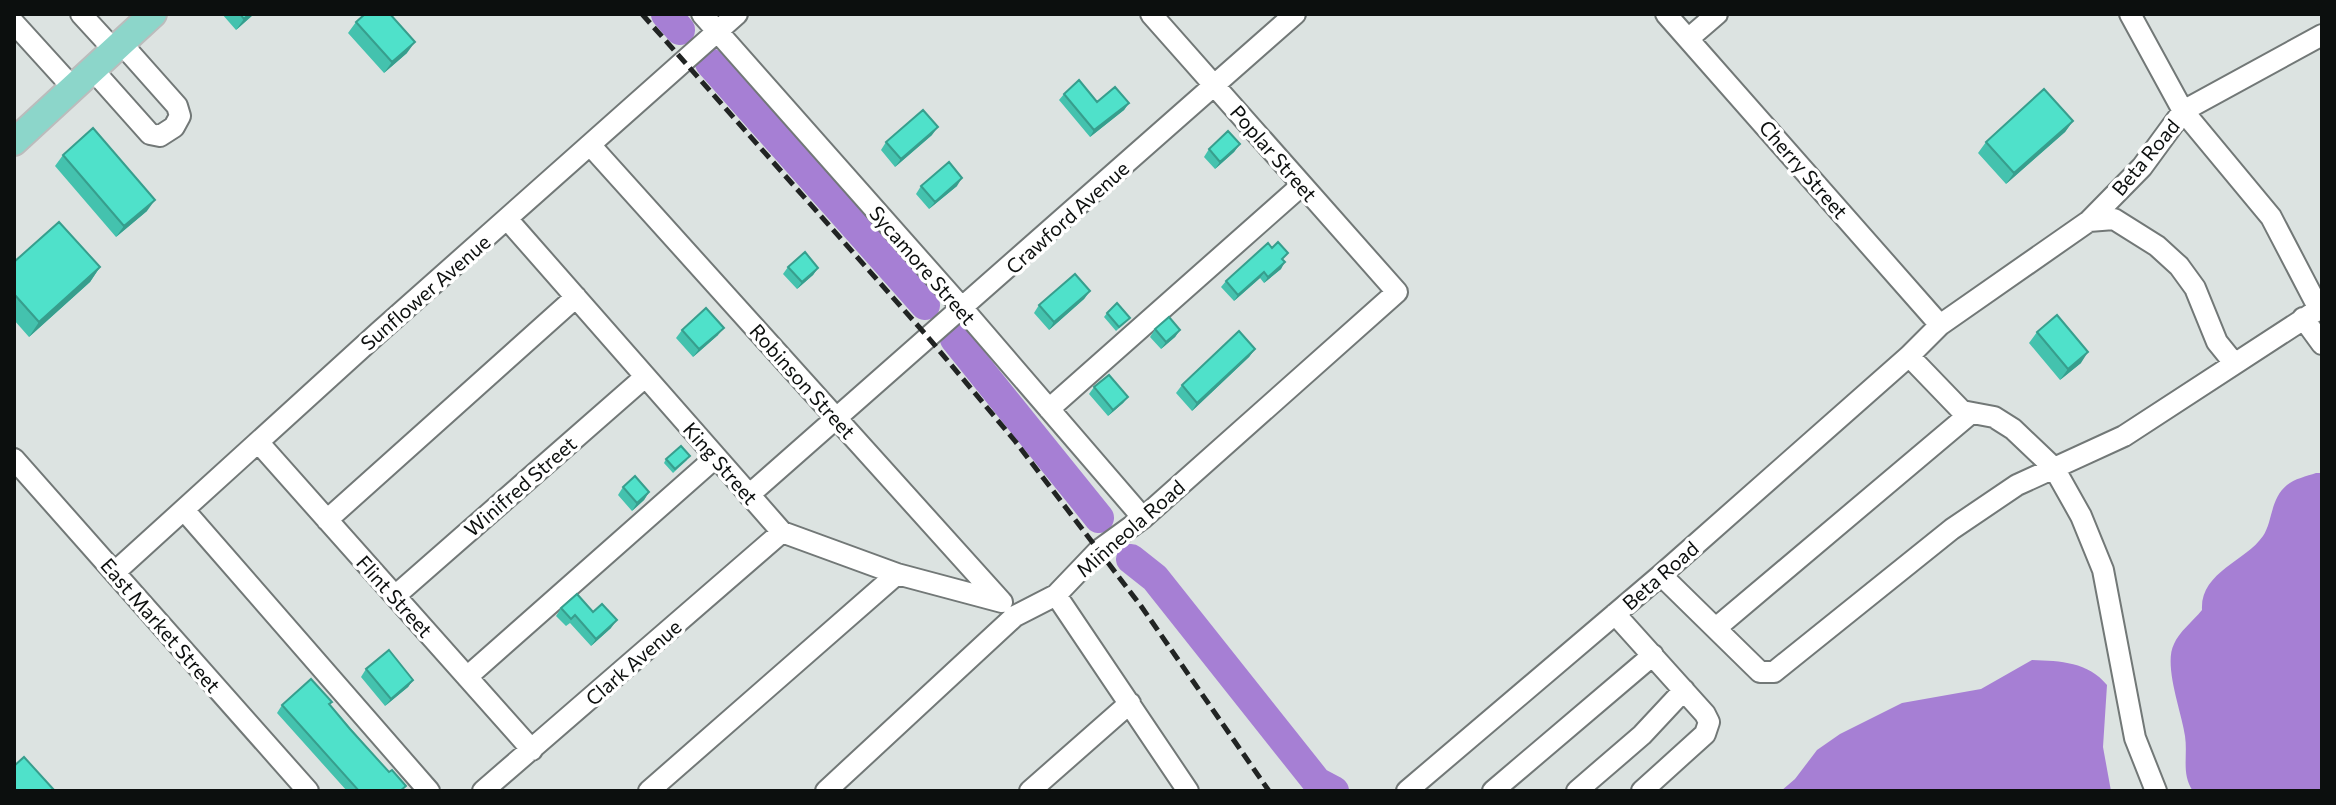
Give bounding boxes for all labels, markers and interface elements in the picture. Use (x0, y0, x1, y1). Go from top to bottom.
street label: Poplar Street (1226, 100, 1322, 206)
street label: Beta Road (2106, 114, 2184, 200)
street label: Cherry Street (1755, 115, 1853, 223)
street label: Crawford Avenue (1001, 156, 1133, 278)
street label: Sycamore Street (865, 201, 981, 329)
street label: Sunflower Avenue (355, 229, 495, 355)
street label: Robinson Street (745, 319, 861, 443)
street label: King Street (679, 417, 763, 509)
street label: Winifred Street (459, 431, 581, 541)
street label: Minneola Road (1071, 474, 1189, 582)
street label: Beta Road (1617, 536, 1703, 614)
street label: Flint Street (352, 550, 438, 642)
street label: East Market Street (96, 553, 226, 697)
street label: Clark Avenue (580, 614, 686, 710)

